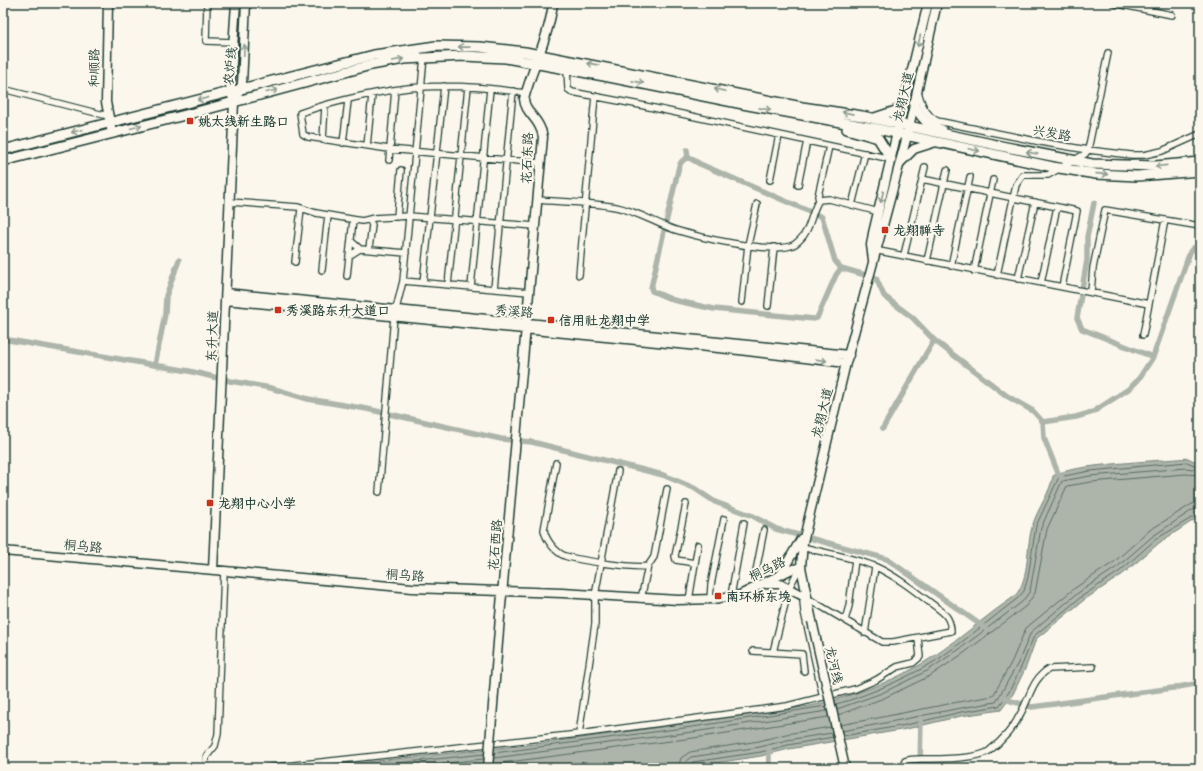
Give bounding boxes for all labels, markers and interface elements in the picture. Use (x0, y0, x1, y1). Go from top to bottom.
one-way arrow (915, 34, 923, 47)
one-way arrow (458, 43, 471, 50)
one-way arrow (240, 44, 248, 57)
street label: 农炉线 (220, 46, 240, 86)
street label: 和顺路 (85, 48, 103, 88)
one-way arrow (391, 56, 404, 64)
one-way arrow (587, 60, 600, 68)
street label: 龙翔大道 (889, 70, 917, 124)
one-way arrow (631, 78, 644, 86)
one-way arrow (714, 86, 727, 94)
one-way arrow (265, 87, 278, 94)
one-way arrow (197, 95, 210, 103)
one-way arrow (758, 105, 771, 113)
one-way arrow (842, 109, 855, 117)
place label: 姚太线新生路口 (198, 113, 289, 130)
marker: 姚太线新生路口 (185, 116, 195, 126)
street label: 兴发路 (1031, 121, 1073, 145)
one-way arrow (129, 123, 142, 130)
one-way arrow (71, 127, 84, 135)
street label: 花石东路 (518, 132, 536, 184)
one-way arrow (967, 147, 980, 155)
one-way arrow (1026, 149, 1039, 157)
one-way arrow (1155, 162, 1168, 169)
one-way arrow (1095, 170, 1108, 177)
one-way arrow (878, 190, 886, 203)
place label: 龙翔禅寺 (893, 222, 945, 239)
marker: 龙翔禅寺 (880, 225, 890, 235)
street label: 秀溪路 (494, 301, 534, 321)
place label: 秀溪路东升大道口 (286, 302, 390, 319)
marker: 秀溪路东升大道口 (273, 305, 283, 315)
street label: 东升大道 (203, 310, 221, 362)
place label: 信用社龙翔中学 (559, 312, 650, 329)
marker: 信用社龙翔中学 (546, 315, 556, 325)
one-way arrow (814, 356, 827, 364)
street label: 龙翔大道 (807, 386, 837, 440)
place label: 龙翔中心小学 (218, 495, 296, 512)
marker: 龙翔中心小学 (205, 498, 215, 508)
street label: 花石西路 (484, 518, 506, 572)
street label: 桐乌路 (63, 536, 103, 556)
street label: 桐乌路 (746, 553, 788, 585)
street label: 桐乌路 (385, 565, 425, 585)
place label: 南环桥东堍 (726, 588, 791, 605)
marker: 南环桥东堍 (713, 591, 723, 601)
street label: 龙河线 (821, 644, 847, 686)

